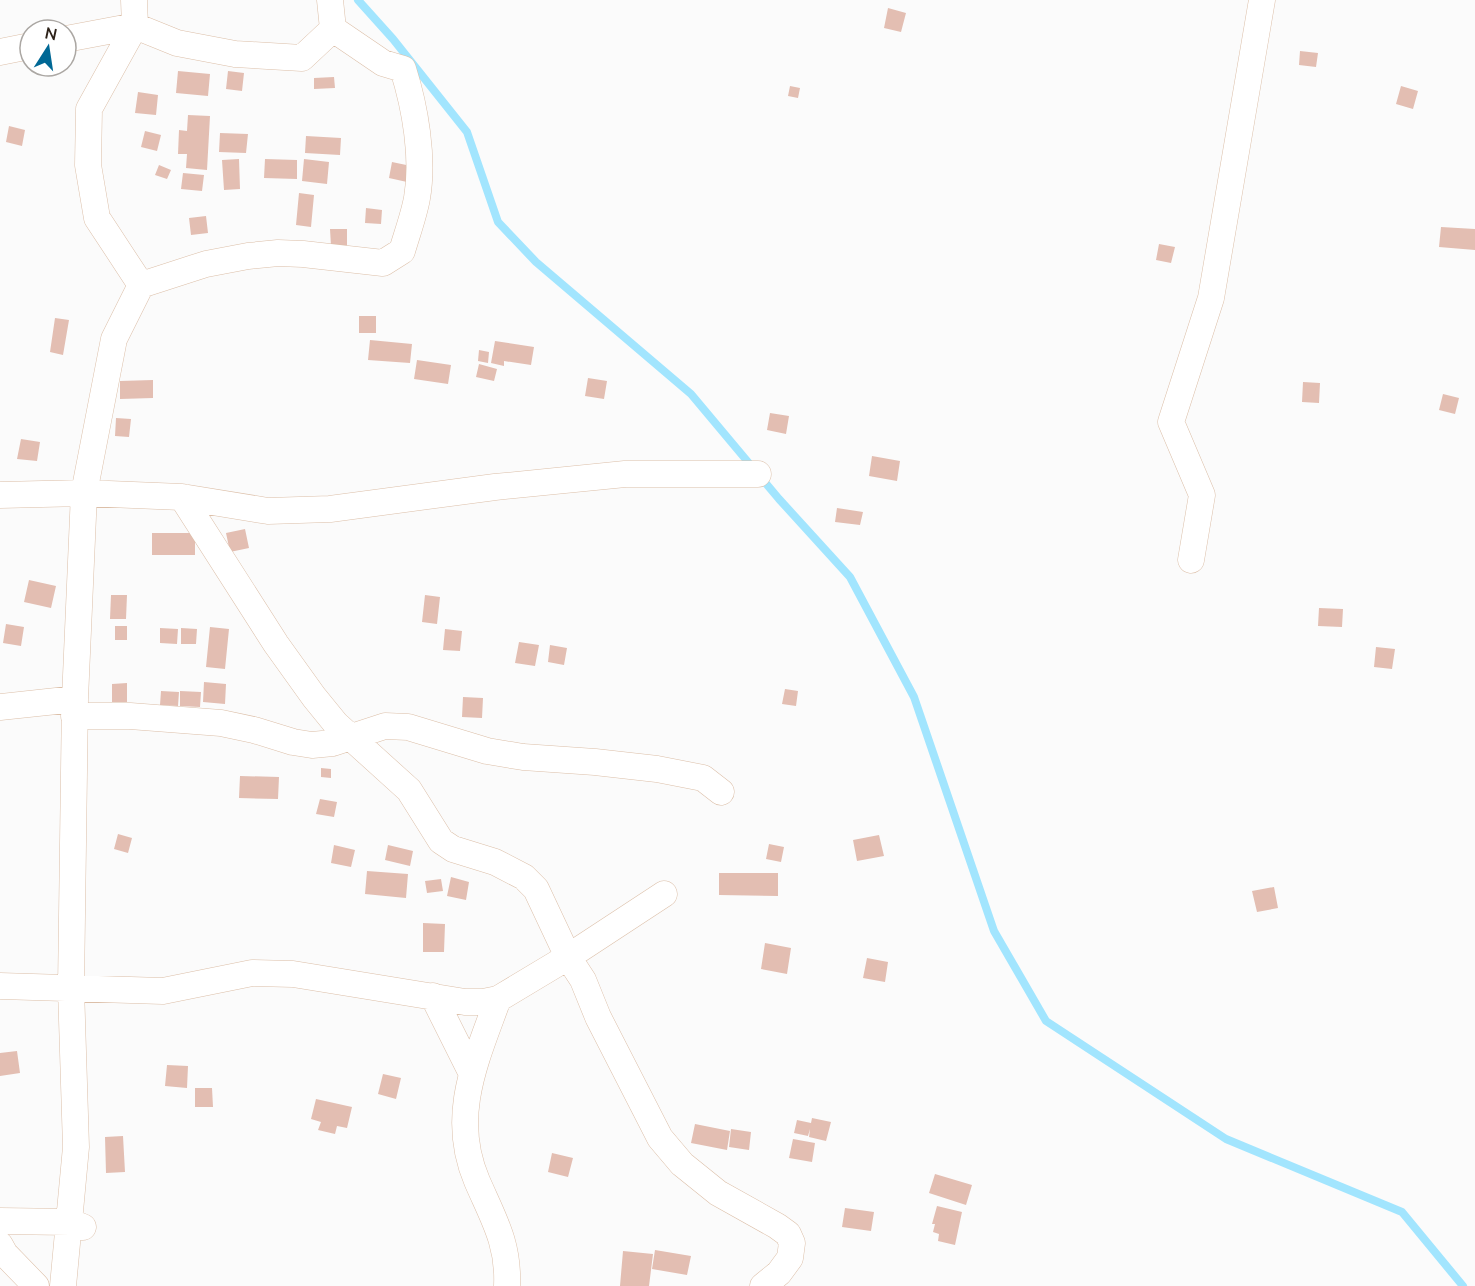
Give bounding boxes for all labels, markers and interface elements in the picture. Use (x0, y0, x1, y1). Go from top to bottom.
north arrow (18, 18, 78, 78)
text: N (43, 22, 59, 46)

